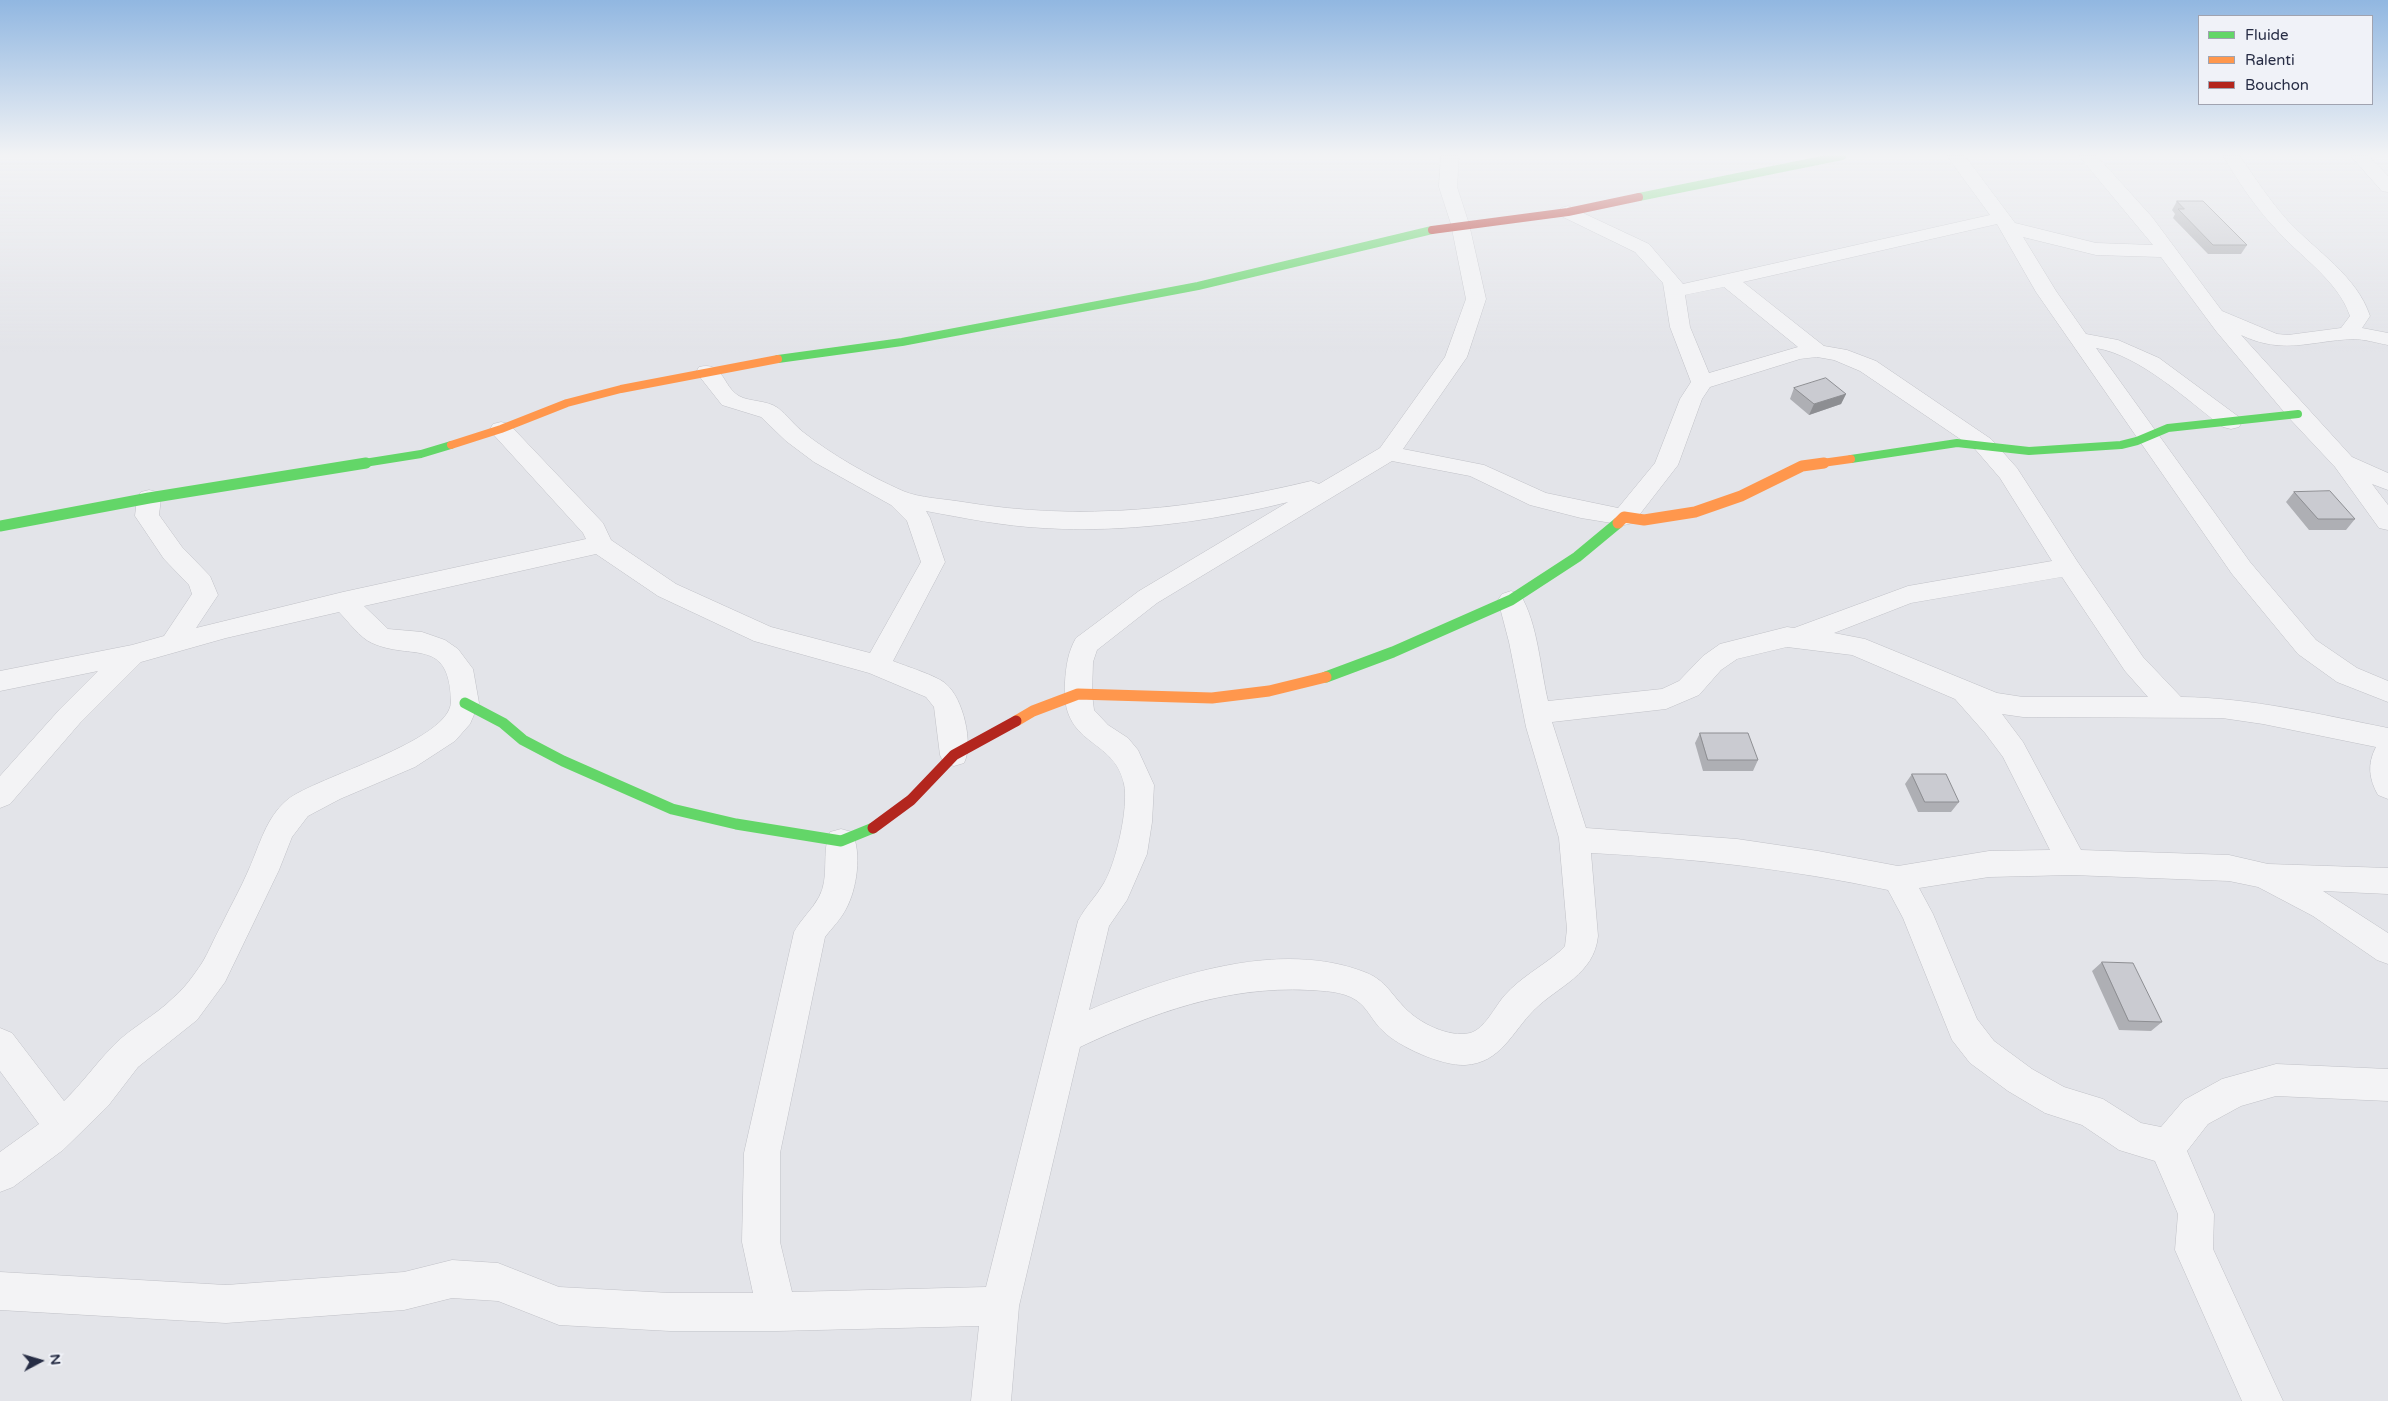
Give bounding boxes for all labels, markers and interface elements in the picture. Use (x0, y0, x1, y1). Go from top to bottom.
legend (2198, 15, 2373, 105)
text: Fluide (2245, 26, 2289, 44)
text: Ralenti (2245, 51, 2295, 69)
text: Bouchon (2245, 76, 2309, 94)
north arrow (15, 1336, 65, 1386)
text: N (46, 1353, 64, 1366)

